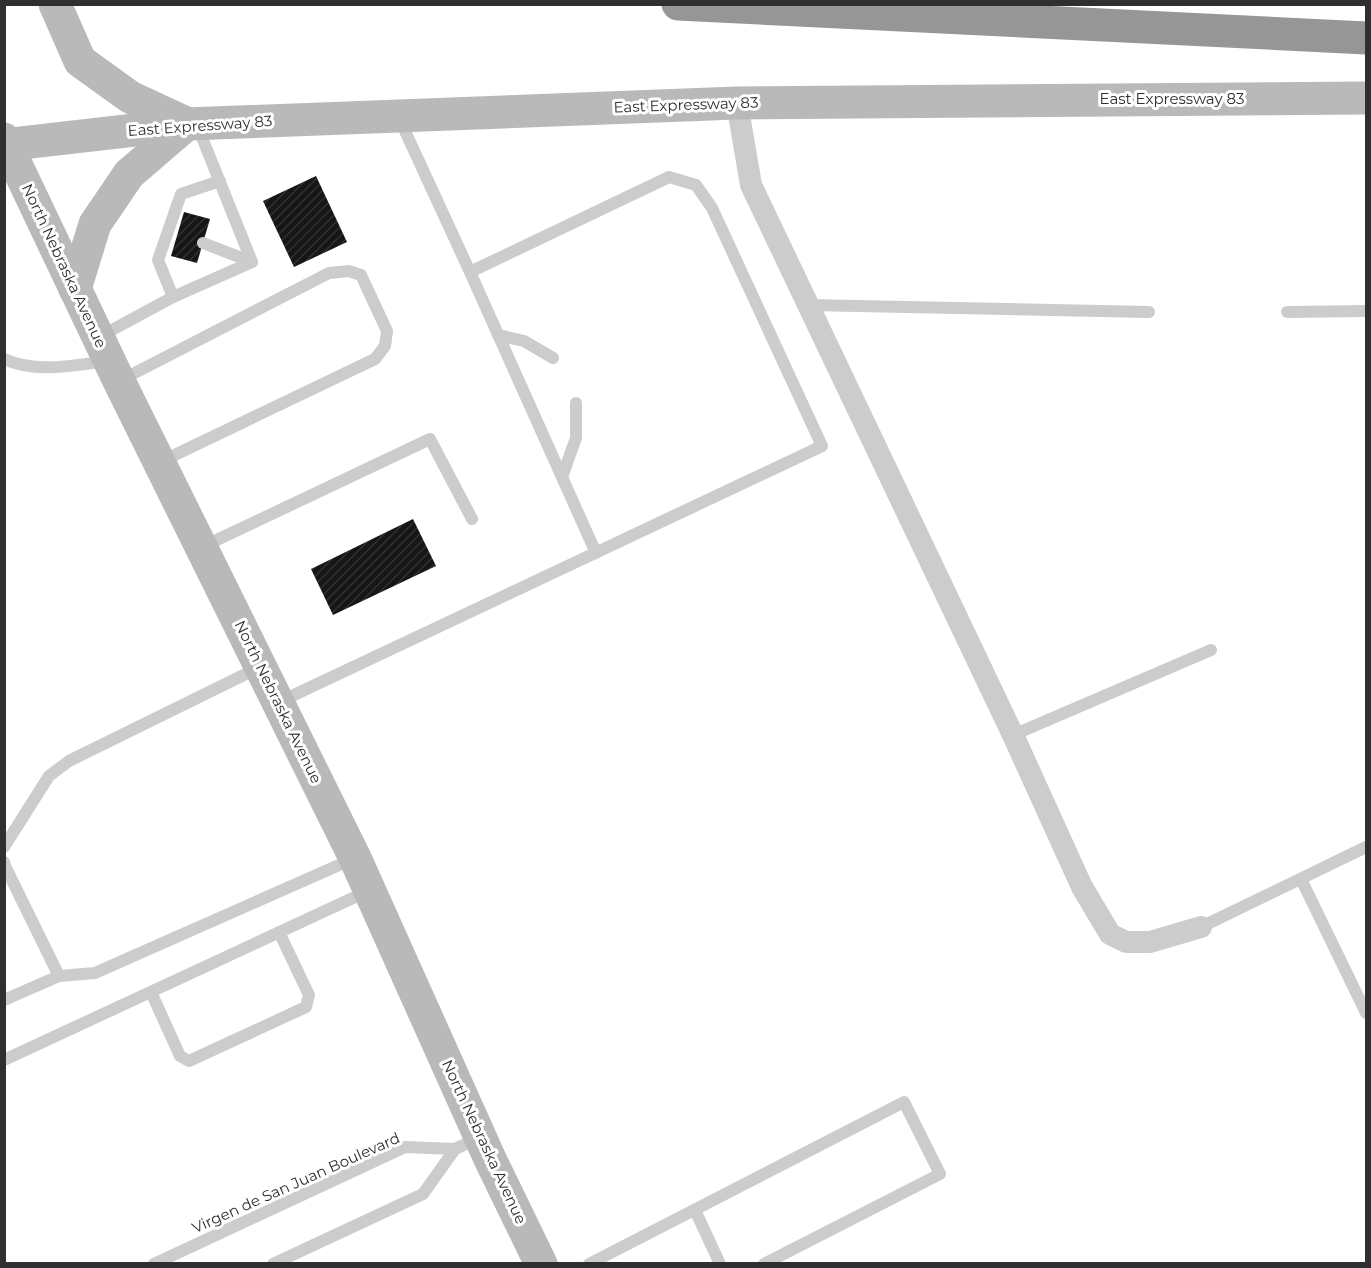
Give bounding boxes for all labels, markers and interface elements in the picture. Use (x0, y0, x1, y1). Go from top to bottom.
street label: East Expressway 83 (1099, 89, 1245, 108)
street label: East Expressway 83 (613, 92, 759, 117)
street label: East Expressway 83 (127, 111, 273, 140)
street label: North Nebraska Avenue (18, 181, 111, 351)
street label: North Nebraska Avenue (231, 617, 326, 786)
street label: North Nebraska Avenue (438, 1057, 531, 1227)
street label: Virgen de San Juan Boulevard (189, 1128, 403, 1237)

